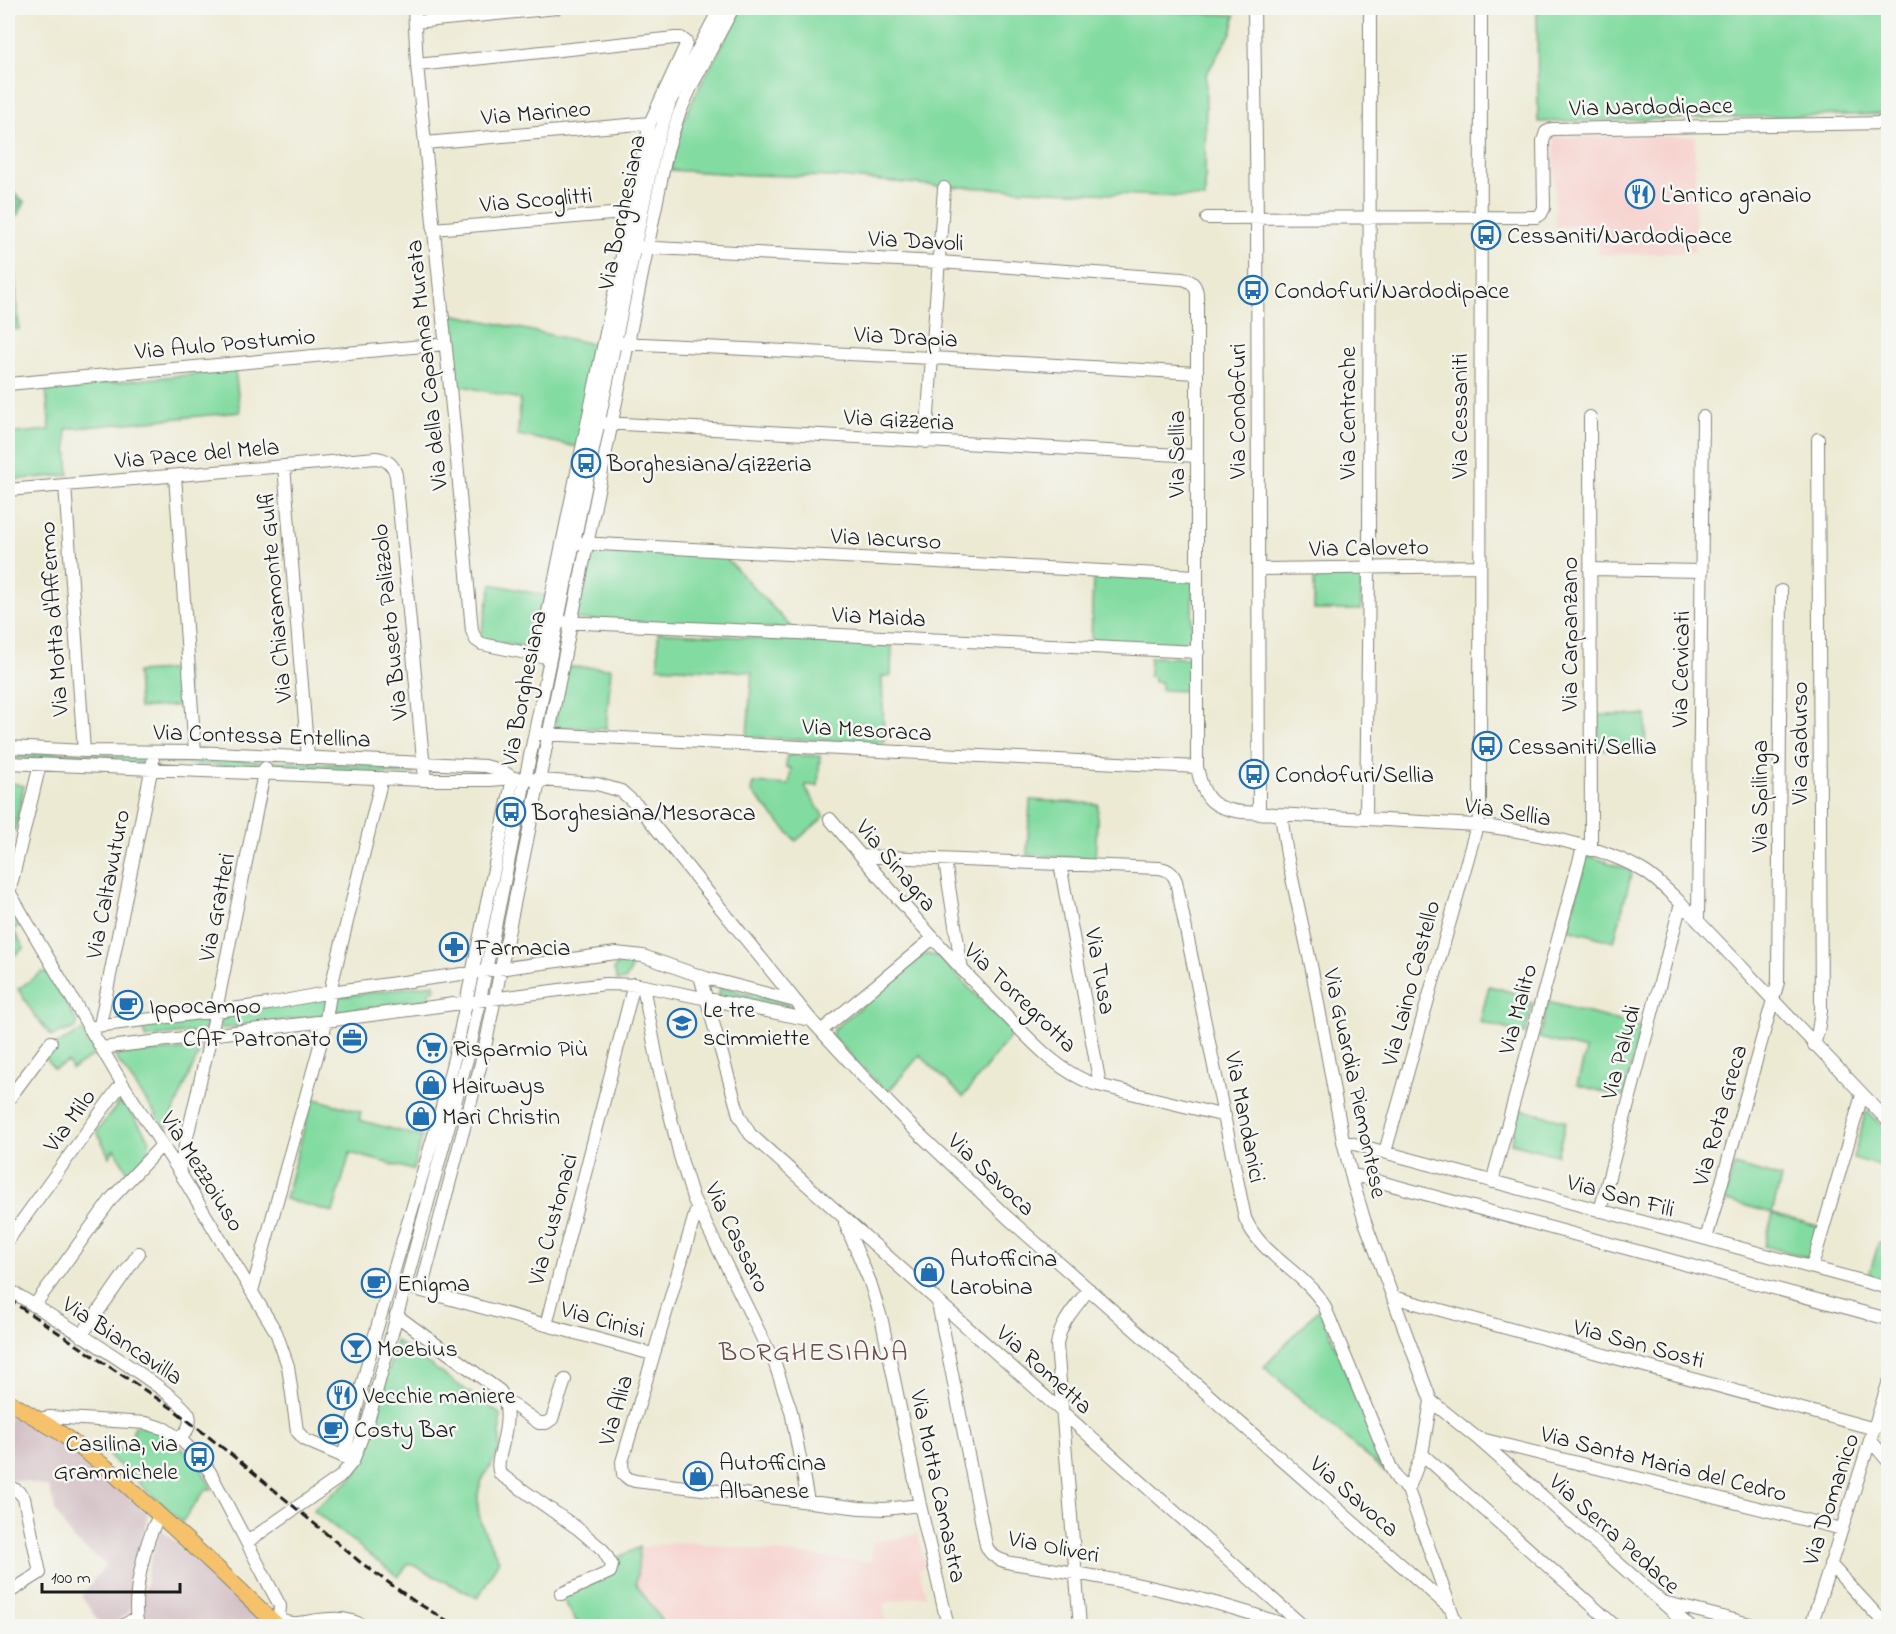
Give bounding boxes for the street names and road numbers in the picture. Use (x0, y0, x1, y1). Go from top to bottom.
street label: Via Nardodipace (1568, 90, 1733, 127)
street label: Via Marineo (479, 92, 593, 137)
street label: Via Borghesiana (590, 132, 657, 294)
street label: Via Scoglitti (477, 179, 594, 224)
street label: Via Davoli (866, 222, 965, 262)
street label: Via della Capanna Murata (398, 238, 459, 493)
street label: Via Drapia (852, 318, 959, 359)
street label: Via Aulo Postumio (133, 320, 317, 371)
street label: Via Condofuri (1222, 343, 1257, 480)
street label: Via Centrache (1332, 346, 1367, 480)
street label: Via Cessaniti (1444, 353, 1479, 480)
street label: Via Gizzeria (842, 401, 955, 442)
street label: Via Sellia (1161, 410, 1196, 499)
street label: Via Pace del Mela (112, 431, 281, 480)
street label: Via Chiaramonte Gulfi (250, 488, 303, 705)
street label: Via Motta d'Affermo (31, 520, 80, 718)
street label: Via Iacurso (829, 520, 942, 561)
street label: Via Buseto Palizzolo (364, 522, 419, 723)
street label: Via Caloveto (1308, 531, 1429, 568)
street label: Via Carpanzano (1554, 557, 1589, 712)
street label: Via Maida (830, 599, 927, 638)
street label: Via Borghesiana (493, 608, 558, 770)
street label: Via Cervicati (1664, 610, 1701, 729)
street label: Via Gadurso (1784, 681, 1819, 806)
street label: Via Mesoraca (800, 711, 933, 752)
street label: Via Contessa Entellina (151, 716, 371, 759)
street label: Via Spilinga (1744, 740, 1779, 853)
street label: Via Sellia (1461, 789, 1553, 838)
street label: Via Caltavuturo (78, 807, 141, 963)
street label: Via Sinagra (845, 812, 944, 921)
street label: Via Gratteri (191, 850, 246, 966)
street label: Via Laino Castello (1373, 897, 1451, 1071)
street label: Via Tusa (1074, 925, 1123, 1017)
street label: Via Torregrotta (954, 935, 1084, 1062)
street label: Via Malito (1490, 961, 1548, 1060)
street label: Via Guardia Piemontese (1312, 965, 1395, 1202)
street label: Via Paludi (1593, 1001, 1652, 1105)
street label: Via Rota Greca (1684, 1041, 1758, 1191)
street label: Via Mandanici (1214, 1048, 1273, 1186)
street label: Via Milo (35, 1082, 106, 1161)
street label: Via Mezzoiuso (149, 1104, 252, 1239)
street label: Via Savoca (938, 1125, 1042, 1226)
street label: Via Custonaci (520, 1150, 589, 1290)
street label: Via San Fili (1562, 1166, 1678, 1229)
street label: Via Cassaro (693, 1176, 778, 1299)
street label: Via Biancavilla (53, 1288, 189, 1396)
street label: Via Cinisi (555, 1293, 648, 1349)
street label: Via San Sosti (1568, 1311, 1708, 1380)
street label: Via Rometta (986, 1317, 1100, 1424)
street label: Via Alia (590, 1371, 644, 1451)
street label: Via Motta Camastra (899, 1386, 974, 1586)
street label: Via Santa Maria del Cedro (1536, 1418, 1790, 1513)
street label: Via Domanico (1794, 1429, 1870, 1571)
street label: Via Savoca (1300, 1448, 1406, 1547)
street label: Via Serra Pedace (1539, 1465, 1687, 1604)
street label: Via Oliveri (1004, 1522, 1102, 1574)

